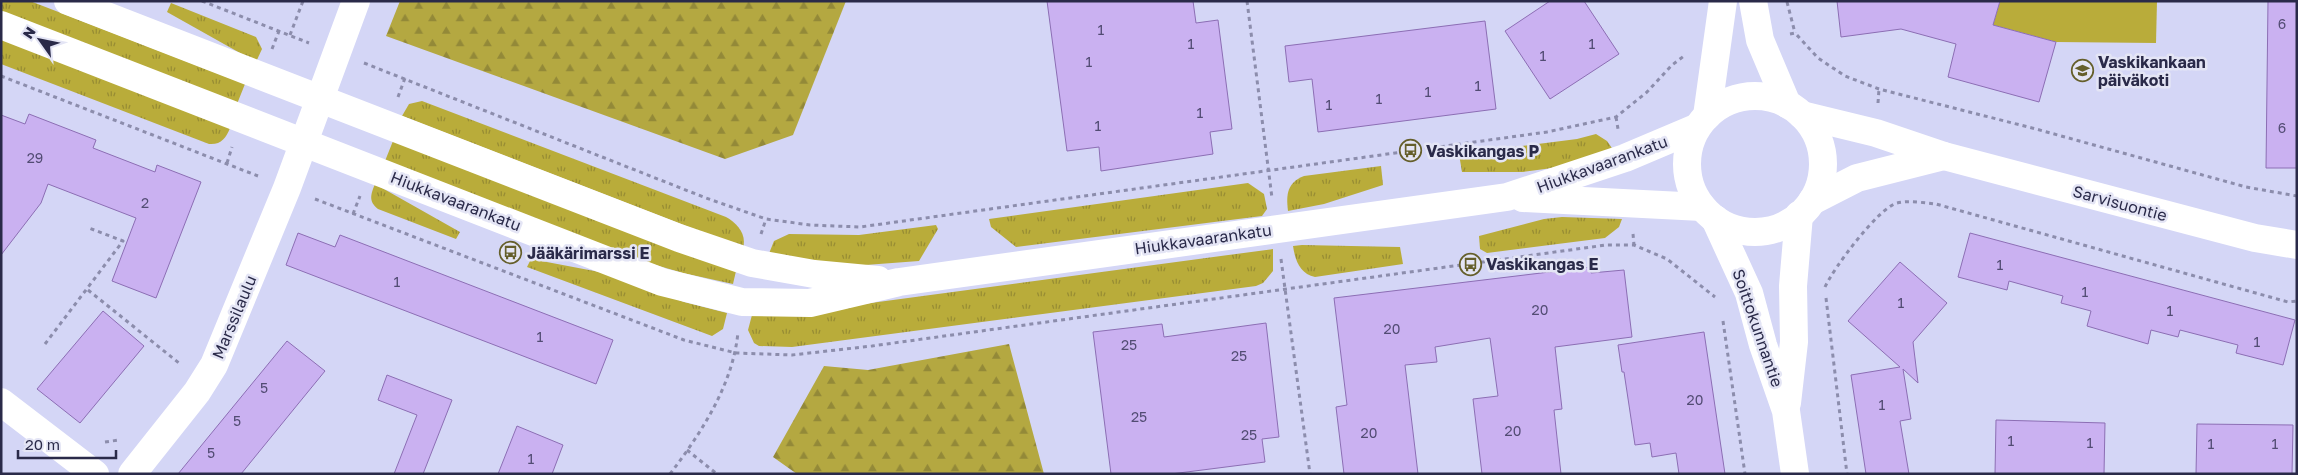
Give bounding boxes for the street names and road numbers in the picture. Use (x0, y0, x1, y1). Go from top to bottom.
street label: Hiukkavaarankatu (1534, 131, 1670, 197)
street label: Hiukkavaarankatu (388, 167, 524, 235)
street label: Sarvisuontie (2071, 181, 2169, 225)
street label: Hiukkavaarankatu (1133, 219, 1273, 259)
street label: Soittokunnantie (1728, 266, 1788, 390)
street label: Marssilaulu (207, 272, 261, 362)

